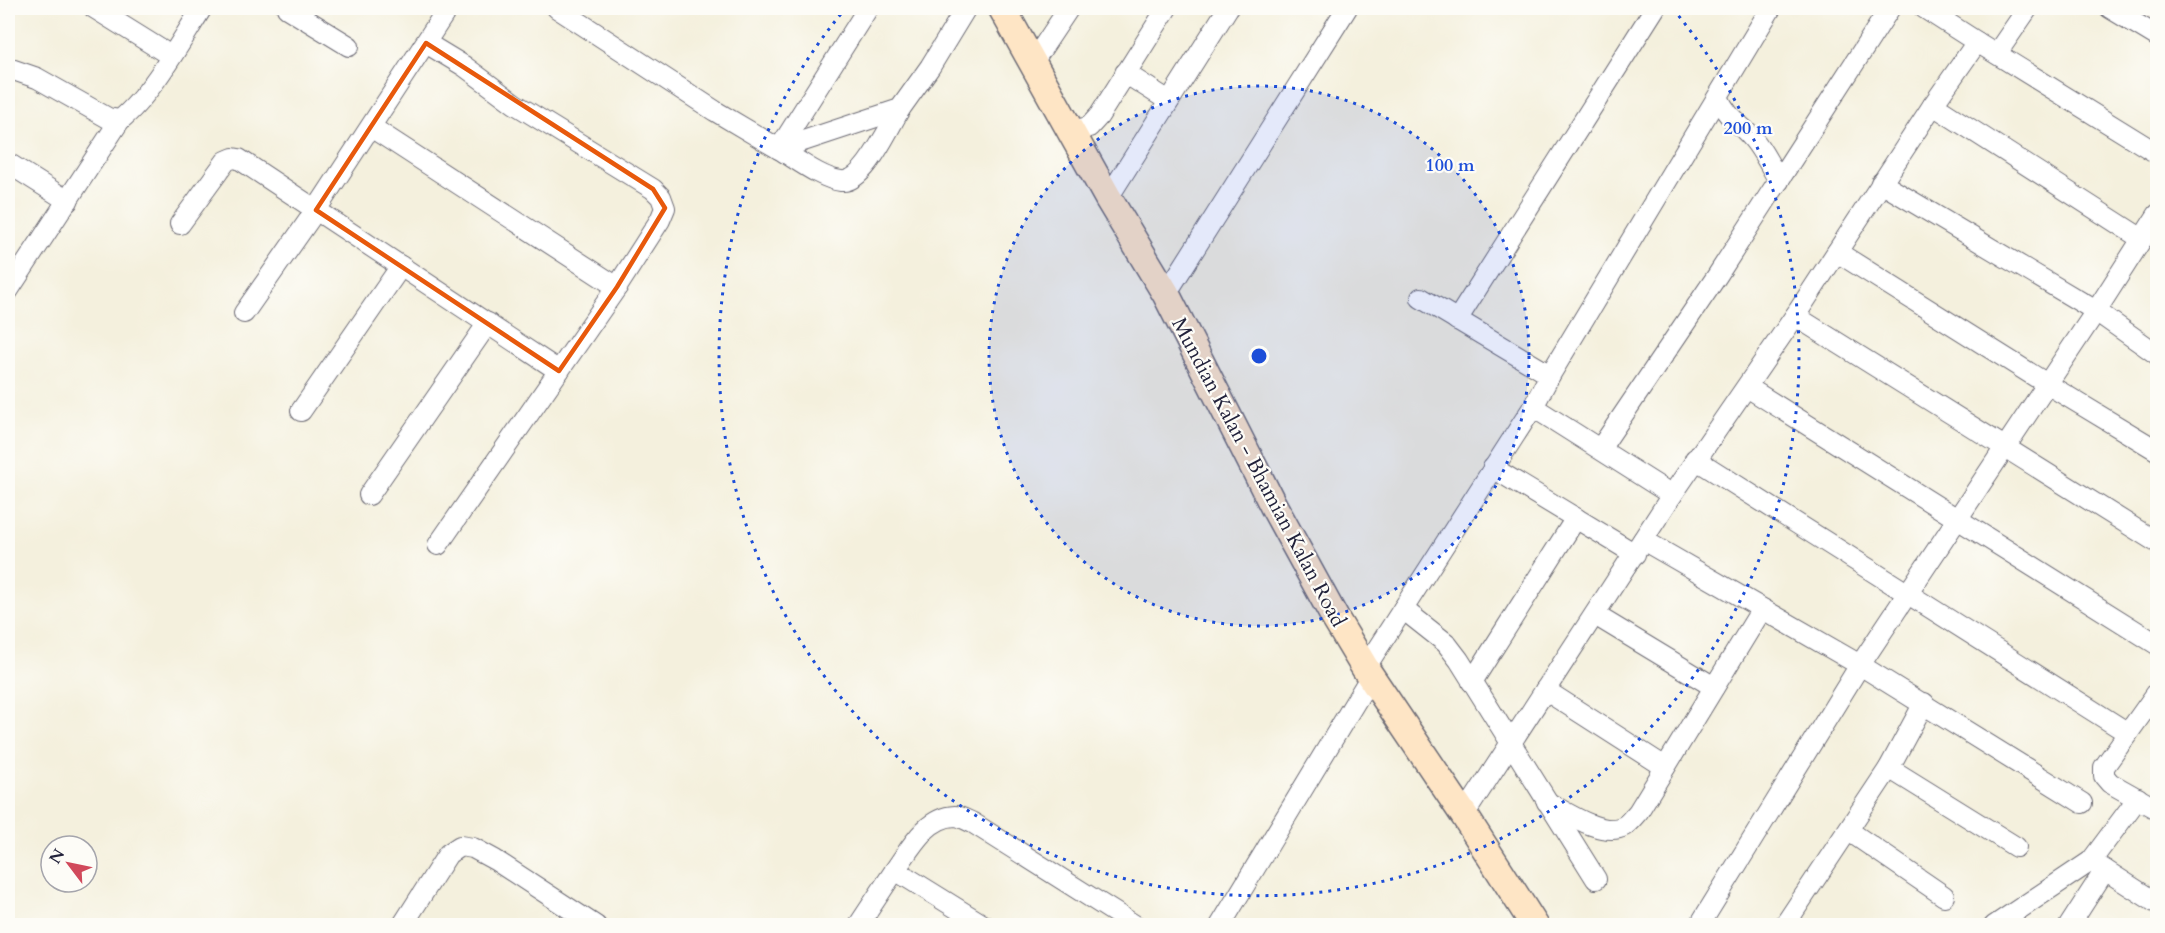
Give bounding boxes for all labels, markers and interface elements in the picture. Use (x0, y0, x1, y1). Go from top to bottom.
text: 200 m (1723, 116, 1773, 141)
text: 100 m (1425, 153, 1475, 178)
street label: Mundian Kalan - Bhamian Kalan Road (1164, 312, 1353, 632)
centre of rings (1249, 346, 1269, 366)
north arrow (39, 834, 99, 894)
text: N (44, 845, 70, 868)

